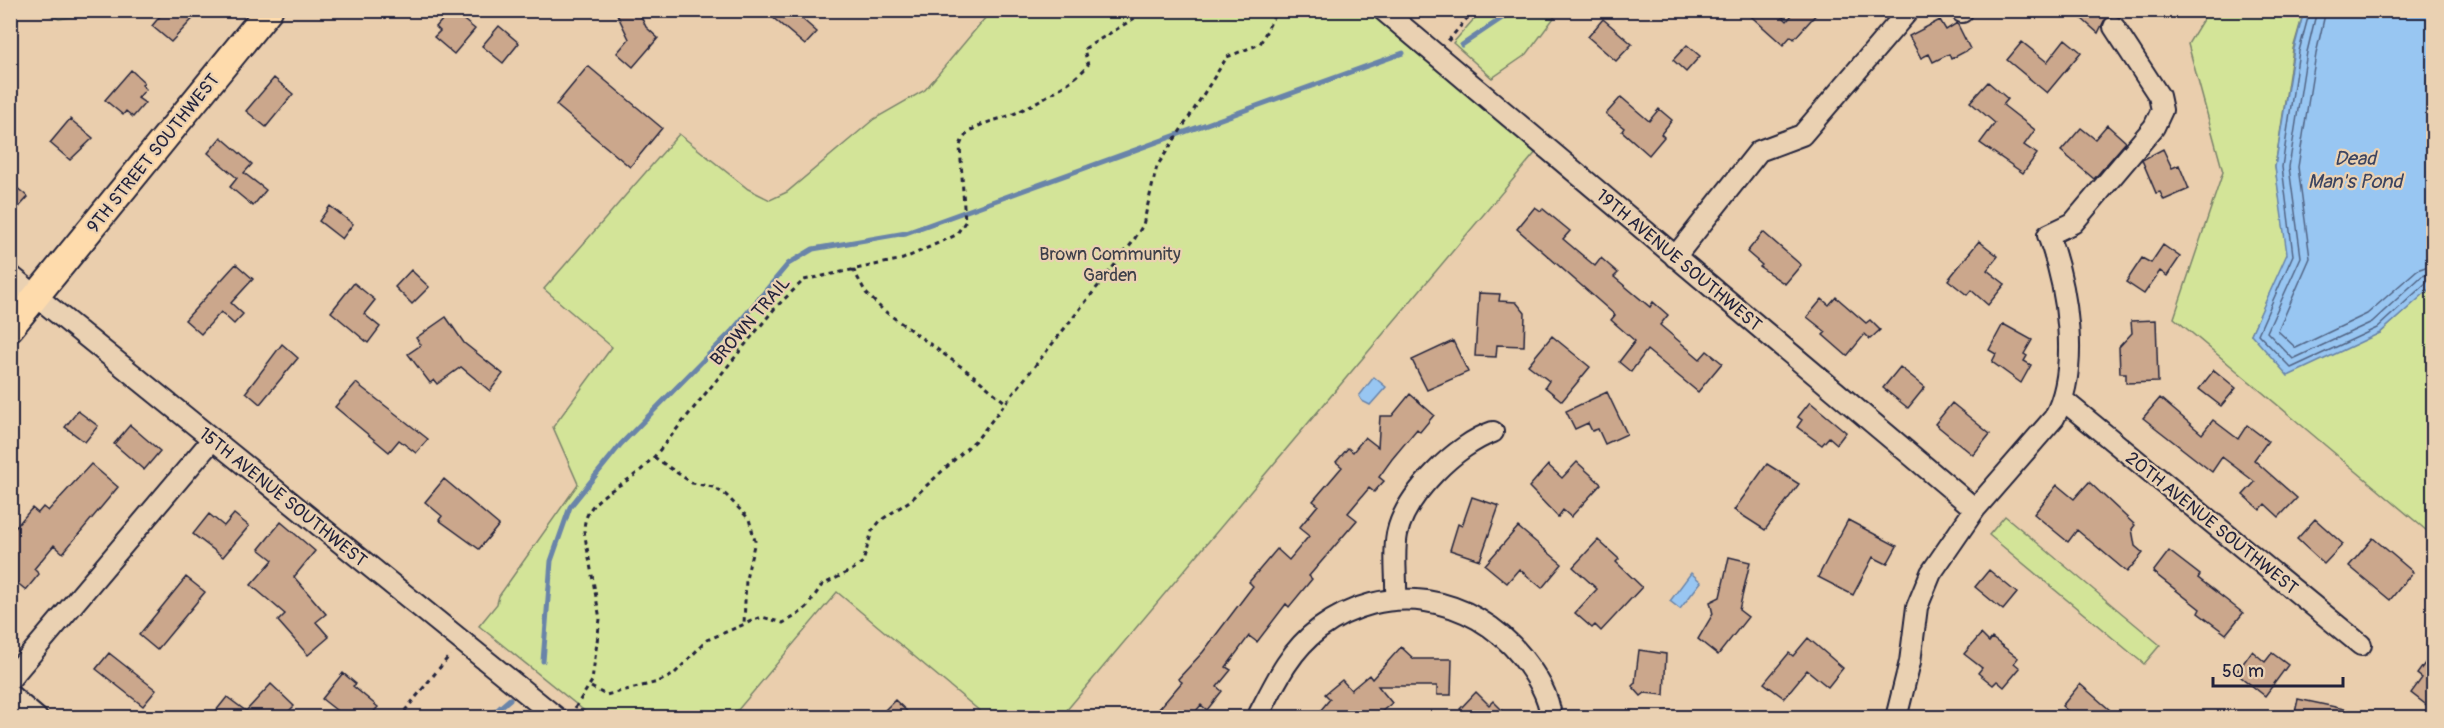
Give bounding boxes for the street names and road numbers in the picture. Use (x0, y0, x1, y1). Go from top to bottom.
street label: 9TH STREET SOUTHWEST (82, 69, 225, 238)
street label: 19TH AVENUE SOUTHWEST (1591, 184, 1766, 336)
street label: BROWN TRAIL (705, 272, 795, 371)
street label: 15TH AVENUE SOUTHWEST (194, 422, 371, 572)
street label: 20TH AVENUE SOUTHWEST (2121, 447, 2303, 600)

